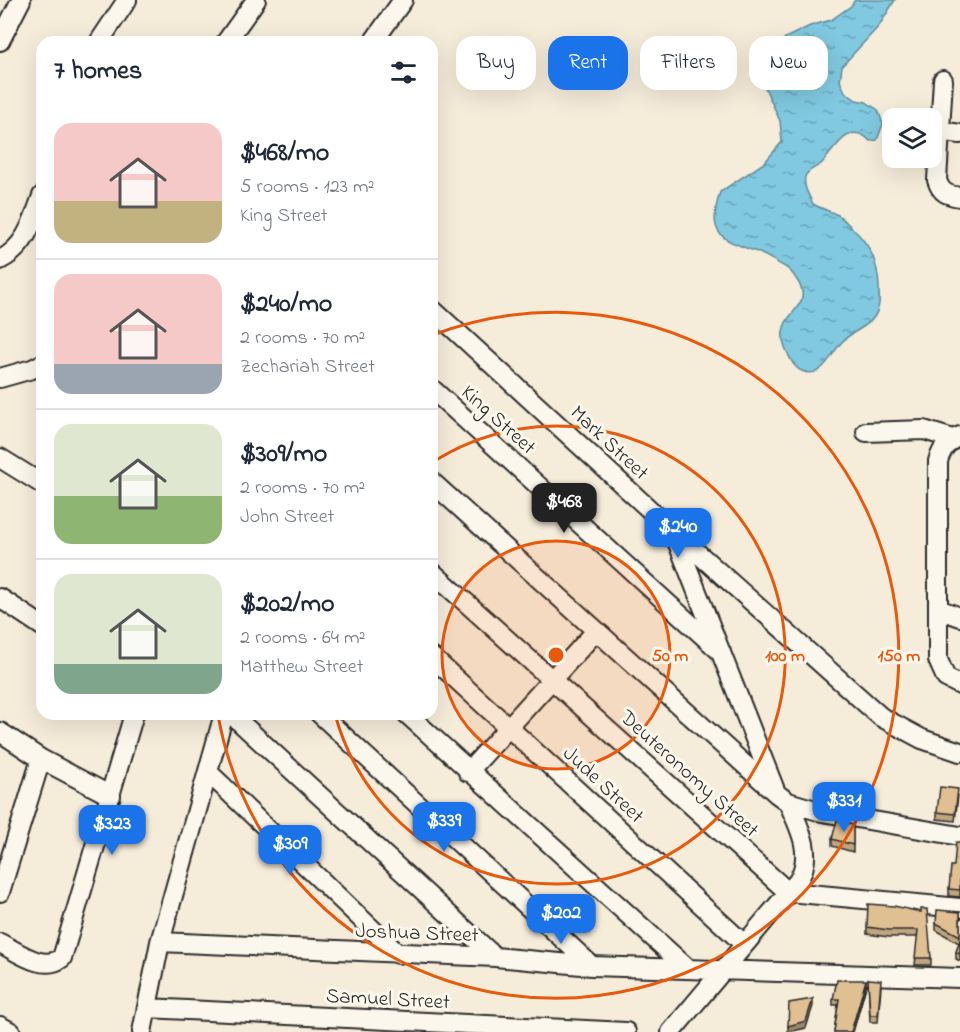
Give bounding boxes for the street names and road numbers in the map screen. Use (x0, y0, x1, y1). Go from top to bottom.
street label: King Street (452, 379, 542, 464)
street label: Mark Street (563, 399, 655, 488)
street label: Deuteronomy Street (610, 703, 765, 847)
street label: Jude Street (555, 740, 650, 831)
street label: Joshua Street (355, 917, 479, 951)
street label: Samuel Street (325, 982, 451, 1018)

